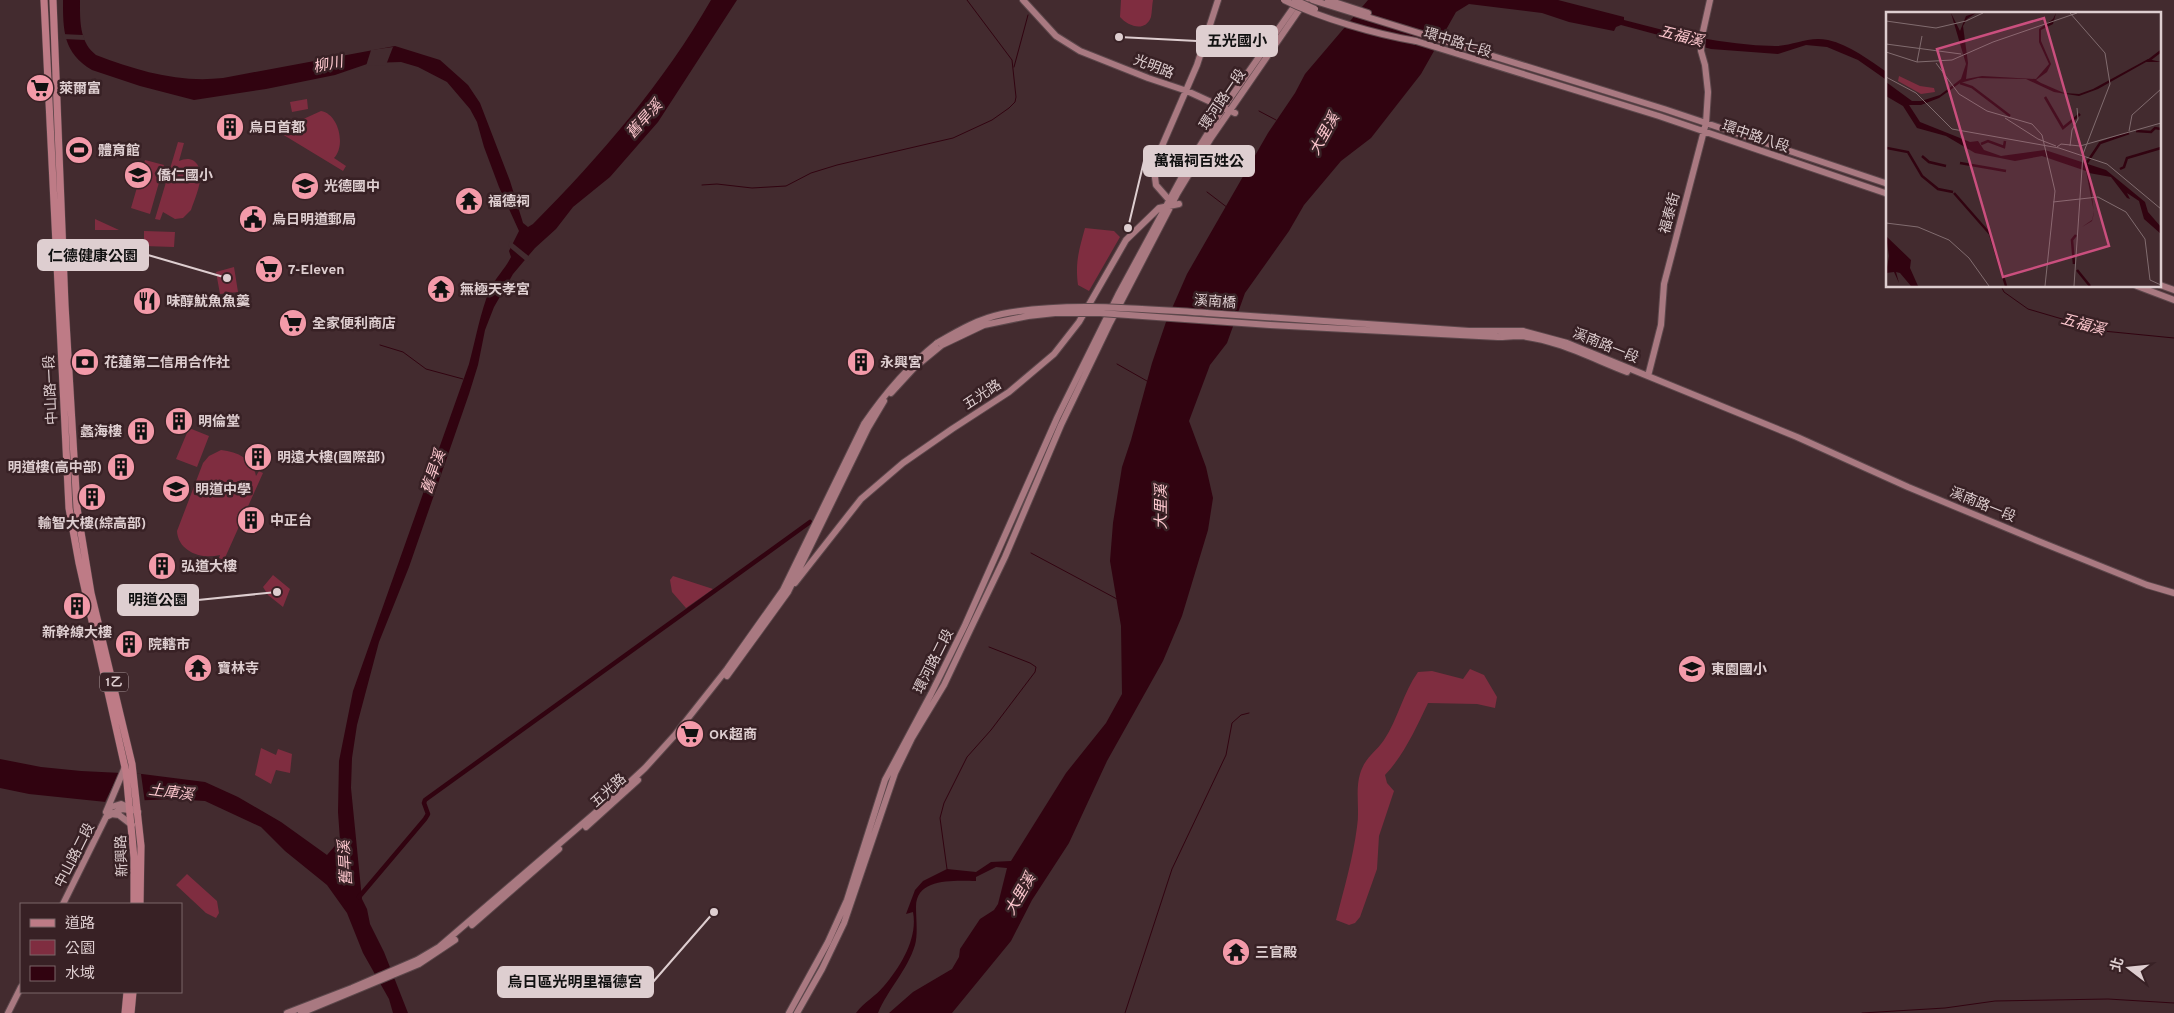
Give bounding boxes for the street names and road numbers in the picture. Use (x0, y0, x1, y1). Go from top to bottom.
street label: 環中路七段 (1422, 25, 1494, 62)
street label: 光明路 (1131, 52, 1176, 83)
street label: 環河路一段 (1197, 66, 1250, 134)
street label: 環中路八段 (1720, 118, 1791, 157)
street label: 福泰街 (1656, 191, 1684, 236)
street label: 溪南橋 (1193, 293, 1236, 312)
street label: 溪南路一段 (1570, 325, 1641, 367)
street label: 中山路一段 (41, 355, 62, 425)
street label: 五光路 (961, 377, 1005, 414)
street label: 溪南路一段 (1947, 484, 2018, 526)
street label: 環河路二段 (911, 627, 958, 697)
road number: 1乙 (100, 672, 128, 692)
street label: 五光路 (588, 771, 630, 811)
street label: 中山路二段 (52, 821, 99, 891)
street label: 新興路 (113, 835, 132, 877)

